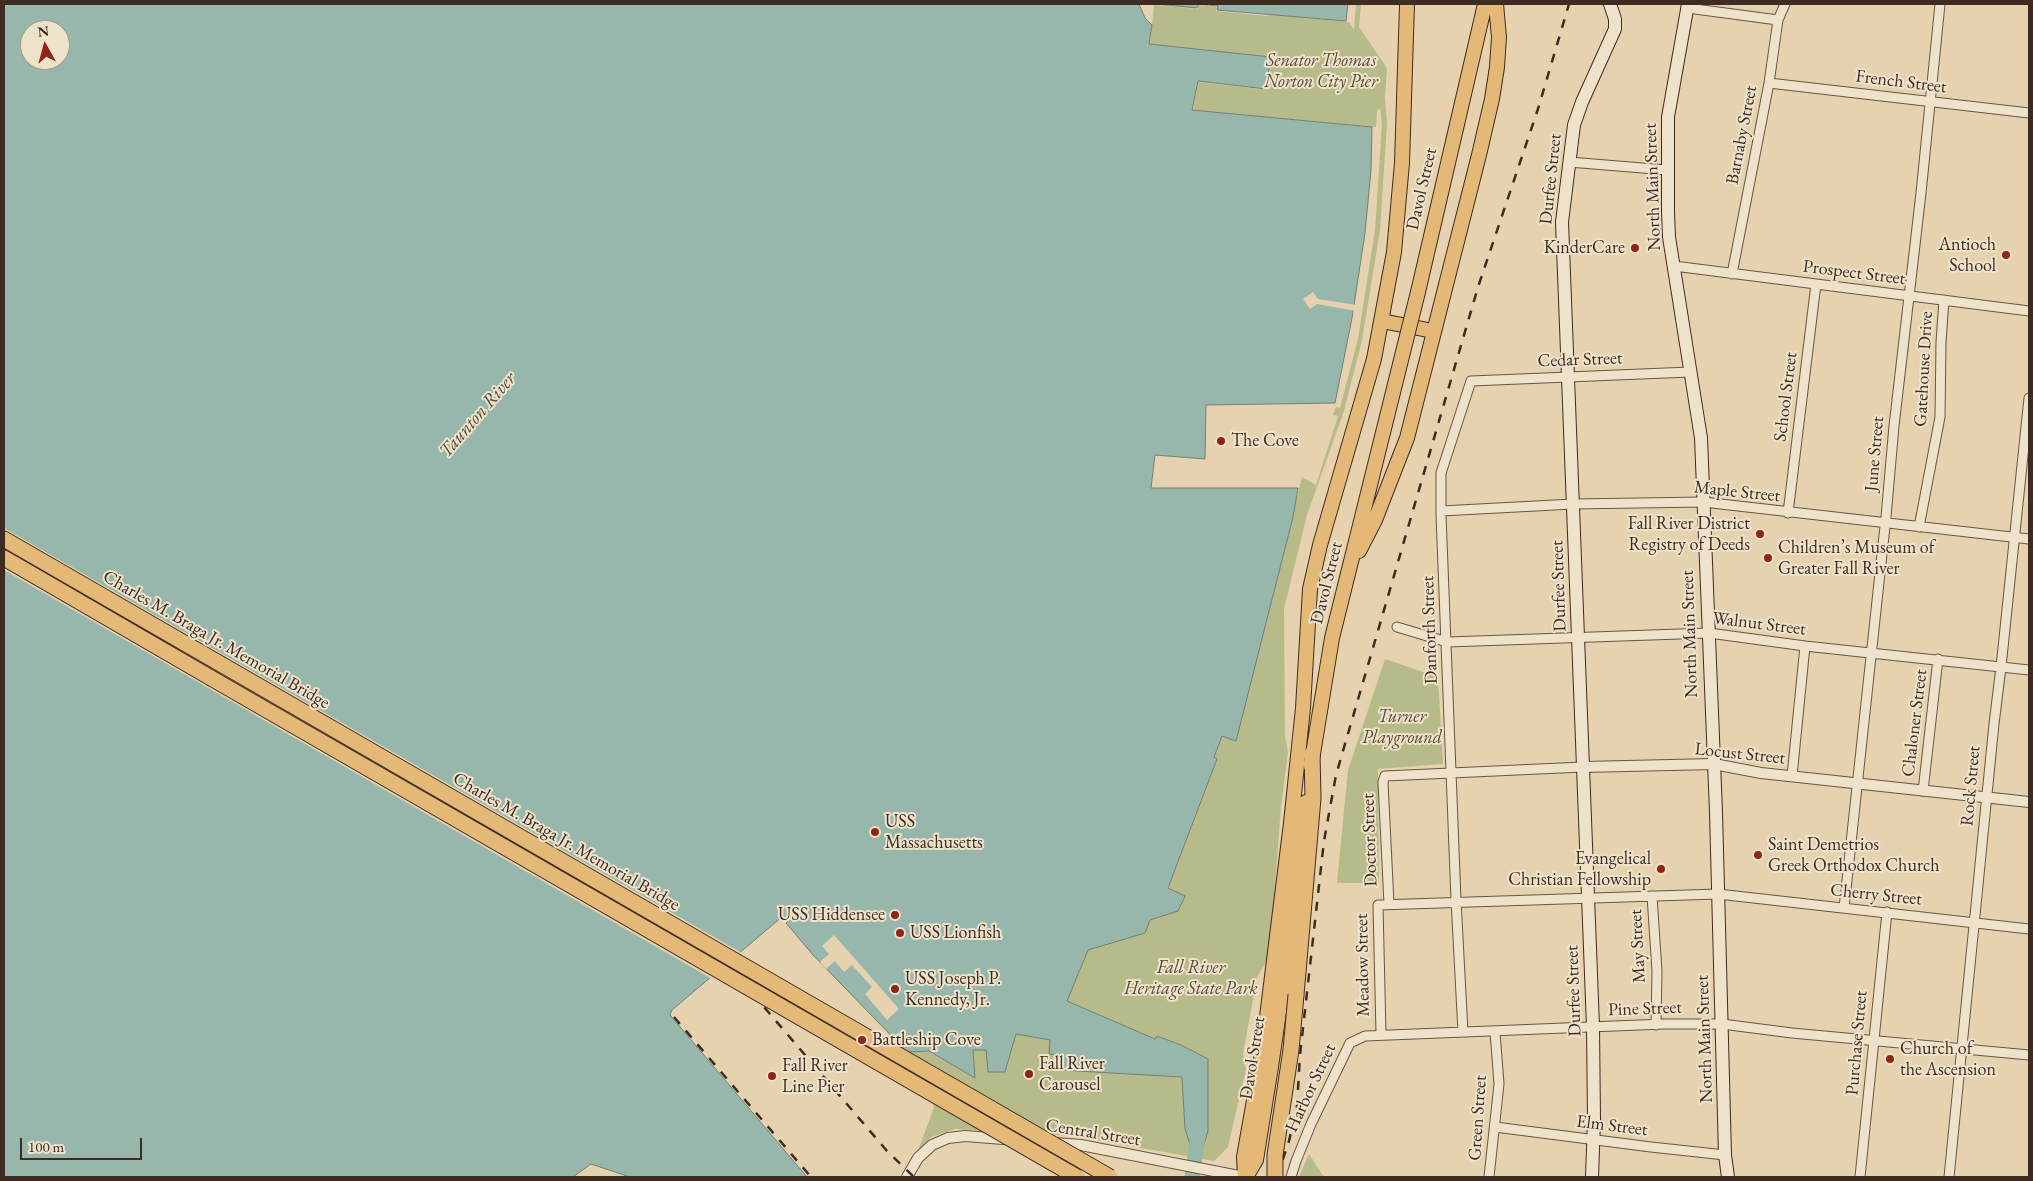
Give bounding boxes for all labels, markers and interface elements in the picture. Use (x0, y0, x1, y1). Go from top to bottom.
north arrow (20, 20, 70, 70)
text: N (37, 21, 50, 41)
park label: Senator Thomas Norton City Pier (1264, 50, 1378, 92)
street label: French Street (1854, 66, 1948, 98)
street label: Barnaby Street (1722, 84, 1762, 186)
street label: North Main Street (1640, 123, 1666, 251)
street label: Durfee Street (1535, 132, 1567, 226)
street label: Davol Street (1402, 146, 1442, 232)
place label: Antioch School (1938, 234, 1996, 276)
place label: KinderCare (1544, 237, 1625, 259)
marker: KinderCare (1629, 242, 1641, 254)
marker: Antioch School (2000, 249, 2012, 261)
street label: Prospect Street (1802, 256, 1906, 290)
street label: Gatehouse Drive (1910, 311, 1938, 427)
street label: Cedar Street (1537, 348, 1623, 372)
street label: School Street (1770, 351, 1802, 443)
water label: Taunton River (435, 368, 521, 462)
street label: June Street (1861, 416, 1889, 492)
place label: The Cove (1231, 430, 1299, 452)
marker: The Cove (1215, 435, 1227, 447)
street label: Maple Street (1693, 477, 1781, 507)
place label: Fall River District Registry of Deeds (1628, 513, 1750, 556)
marker: Fall River District Registry of Deeds (1754, 528, 1766, 540)
place label: Children’s Museum of Greater Fall River (1778, 537, 1934, 580)
street label: Davol Street (1306, 540, 1348, 626)
street label: Durfee Street (1547, 540, 1571, 632)
marker: Children’s Museum of Greater Fall River (1762, 552, 1774, 564)
street label: Charles M. Braga Jr. Memorial Bridge (99, 566, 333, 714)
street label: North Main Street (1677, 570, 1703, 698)
street label: Danforth Street (1417, 575, 1443, 685)
street label: Walnut Street (1711, 608, 1807, 640)
street label: Chaloner Street (1898, 668, 1932, 778)
park label: Turner Playground (1362, 706, 1442, 749)
street label: Locust Street (1694, 739, 1786, 769)
street label: Rock Street (1957, 745, 1985, 827)
street label: Charles M. Braga Jr. Memorial Bridge (449, 768, 683, 916)
street label: Doctor Street (1358, 793, 1382, 887)
place label: USS Massachusetts (885, 811, 983, 854)
marker: USS Massachusetts (869, 826, 881, 838)
place label: Saint Demetrios Greek Orthodox Church (1768, 834, 1939, 876)
place label: Evangelical Christian Fellowship (1508, 848, 1651, 891)
marker: Saint Demetrios Greek Orthodox Church (1752, 849, 1764, 861)
marker: Evangelical Christian Fellowship (1655, 863, 1667, 875)
street label: Cherry Street (1829, 879, 1923, 911)
place label: USS Hiddensee (778, 904, 885, 926)
marker: USS Hiddensee (889, 909, 901, 921)
street label: May Street (1625, 909, 1651, 983)
street label: Meadow Street (1351, 913, 1375, 1017)
place label: USS Lionfish (910, 922, 1001, 944)
marker: USS Lionfish (894, 927, 906, 939)
street label: Durfee Street (1562, 945, 1586, 1037)
park label: Fall River Heritage State Park (1124, 957, 1258, 1000)
place label: USS Joseph P. Kennedy, Jr. (905, 968, 1001, 1011)
street label: North Main Street (1692, 975, 1718, 1103)
marker: USS Joseph P. Kennedy, Jr. (889, 983, 901, 995)
street label: Purchase Street (1842, 990, 1872, 1096)
street label: Pine Street (1608, 997, 1682, 1021)
street label: Davol Street (1236, 1015, 1270, 1101)
place label: Battleship Cove (872, 1029, 981, 1051)
marker: Battleship Cove (856, 1034, 868, 1046)
place label: Church of the Ascension (1900, 1038, 1996, 1080)
street label: Harbor Street (1281, 1040, 1341, 1136)
place label: Fall River Carousel (1039, 1053, 1105, 1096)
marker: Church of the Ascension (1884, 1053, 1896, 1065)
place label: Fall River Line Pier (782, 1055, 848, 1098)
marker: Fall River Carousel (1023, 1068, 1035, 1080)
marker: Fall River Line Pier (766, 1070, 778, 1082)
street label: Green Street (1464, 1075, 1492, 1161)
street label: Elm Street (1575, 1111, 1649, 1141)
street label: Central Street (1044, 1115, 1142, 1151)
scale bar (22, 1128, 145, 1160)
text: 100 m (28, 1137, 64, 1156)

